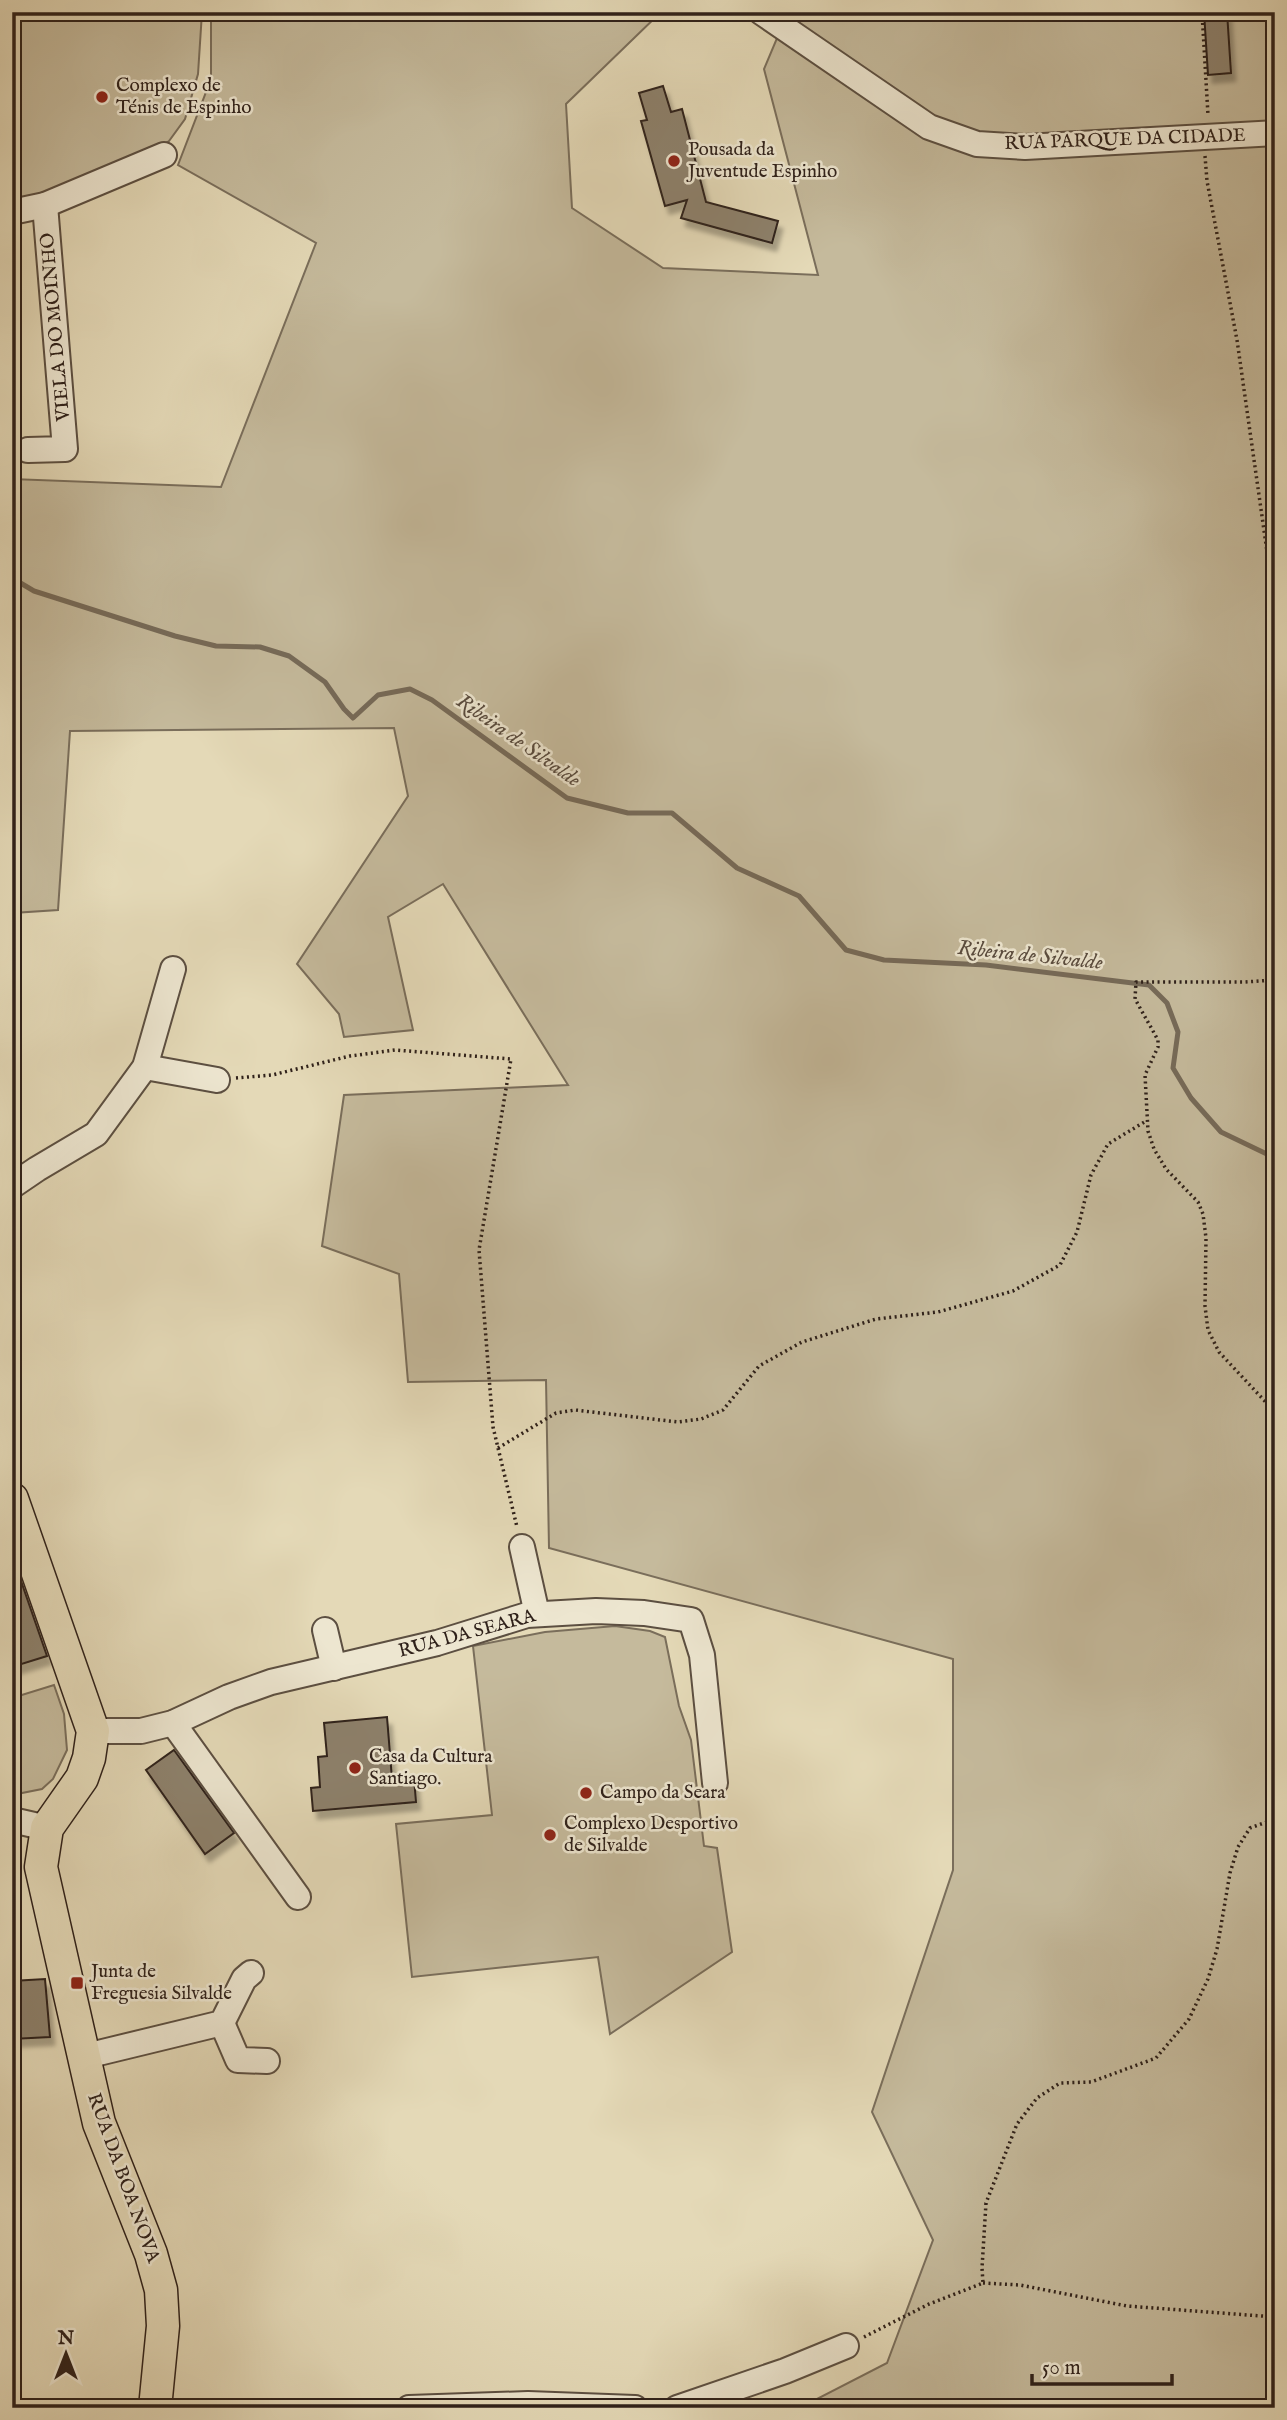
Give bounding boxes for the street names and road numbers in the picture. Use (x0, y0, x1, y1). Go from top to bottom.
street label: RUA PARQUE DA CIDADE (1004, 124, 1246, 156)
street label: VIELA DO MOINHO (36, 232, 76, 423)
street label: RUA DA SEARA (396, 1604, 539, 1664)
street label: RUA DA BOA NOVA (81, 2090, 165, 2267)

